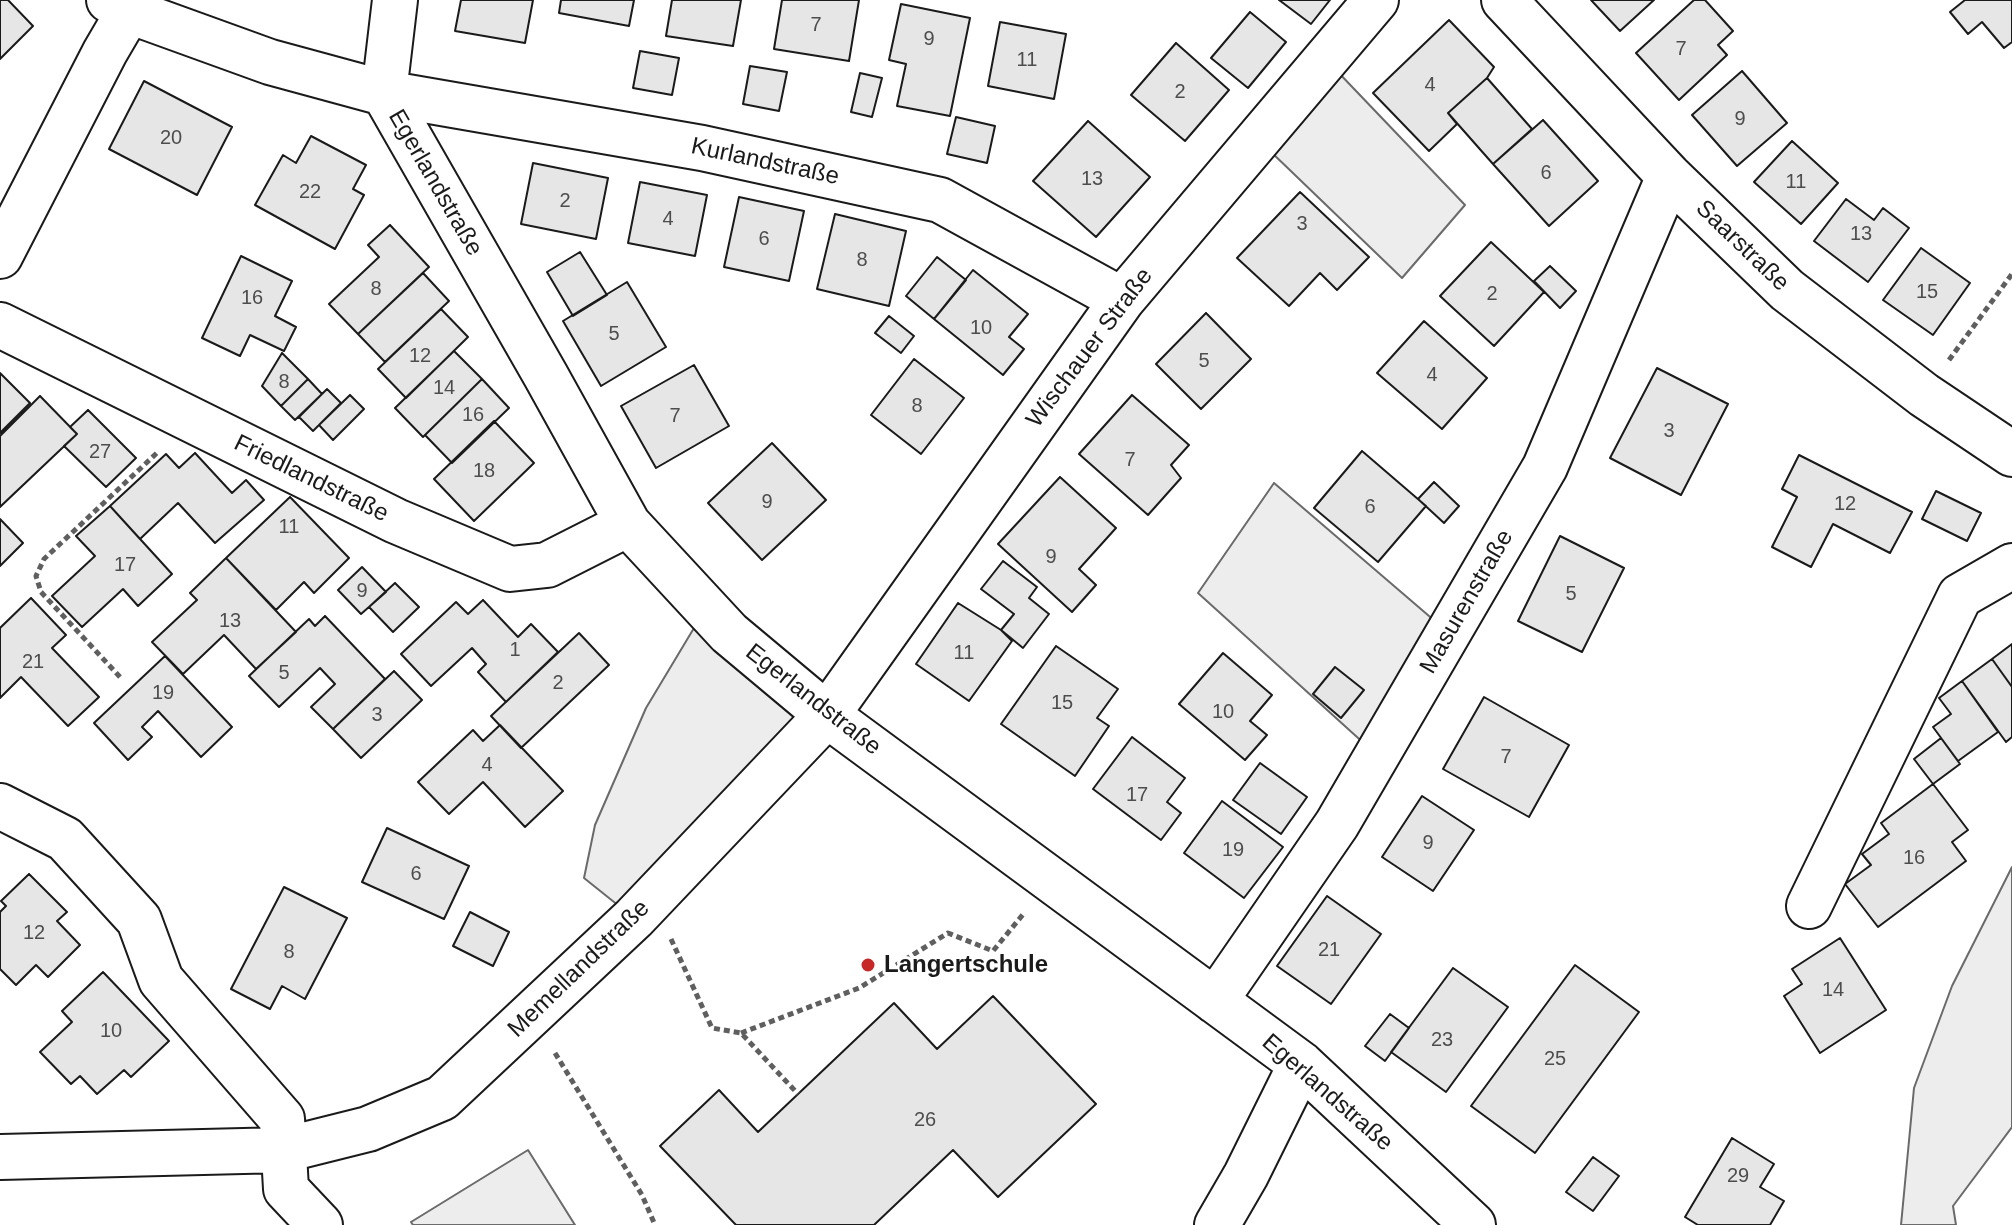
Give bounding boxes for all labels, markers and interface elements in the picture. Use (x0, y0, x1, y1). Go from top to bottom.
house number: 7 (810, 13, 822, 37)
house number: 9 (923, 27, 935, 51)
house number: 7 (1675, 37, 1687, 61)
house number: 11 (1017, 48, 1037, 72)
house number: 4 (1424, 73, 1436, 97)
house number: 2 (1174, 80, 1186, 104)
street label: Egerlandstraße (382, 105, 488, 261)
house number: 9 (1734, 107, 1746, 131)
house number: 20 (160, 126, 182, 150)
street label: Kurlandstraße (688, 132, 842, 192)
house number: 6 (1540, 161, 1552, 185)
house number: 13 (1081, 167, 1103, 191)
house number: 11 (1786, 170, 1806, 194)
house number: 22 (299, 180, 321, 204)
house number: 2 (559, 189, 571, 213)
street label: Saarstraße (1689, 194, 1795, 298)
house number: 4 (662, 207, 674, 231)
house number: 3 (1296, 212, 1308, 236)
house number: 13 (1850, 222, 1872, 246)
house number: 6 (758, 227, 770, 251)
house number: 8 (856, 248, 868, 272)
street label: Wischauer Straße (1021, 263, 1159, 433)
house number: 8 (370, 277, 382, 301)
house number: 15 (1916, 280, 1938, 304)
house number: 2 (1486, 282, 1498, 306)
house number: 16 (241, 286, 263, 310)
house number: 10 (970, 316, 992, 340)
house number: 5 (608, 322, 620, 346)
house number: 12 (409, 344, 431, 368)
house number: 5 (1198, 349, 1210, 373)
house number: 4 (1426, 363, 1438, 387)
house number: 8 (278, 370, 290, 394)
house number: 14 (433, 376, 455, 400)
house number: 8 (911, 394, 923, 418)
house number: 16 (462, 403, 484, 427)
house number: 7 (669, 404, 681, 428)
house number: 3 (1663, 419, 1675, 443)
street label: Friedlandstraße (229, 429, 393, 529)
house number: 27 (89, 440, 111, 464)
house number: 7 (1124, 448, 1136, 472)
house number: 18 (473, 459, 495, 483)
house number: 9 (761, 490, 773, 514)
house number: 12 (1834, 492, 1856, 516)
house number: 6 (1364, 495, 1376, 519)
house number: 11 (279, 515, 299, 539)
street label: Masurenstraße (1414, 525, 1520, 679)
house number: 9 (1045, 545, 1057, 569)
house number: 17 (114, 553, 136, 577)
house number: 9 (356, 579, 368, 603)
house number: 5 (1565, 582, 1577, 606)
house number: 13 (219, 609, 241, 633)
house number: 1 (509, 638, 521, 662)
street label: Egerlandstraße (739, 638, 887, 762)
house number: 11 (954, 641, 974, 665)
house number: 21 (22, 650, 44, 674)
house number: 5 (278, 661, 290, 685)
house number: 2 (552, 671, 564, 695)
house number: 19 (152, 681, 174, 705)
house number: 15 (1051, 691, 1073, 715)
house number: 10 (1212, 700, 1234, 724)
house number: 3 (371, 703, 383, 727)
house number: 7 (1500, 745, 1512, 769)
house number: 4 (481, 753, 493, 777)
house number: 17 (1126, 783, 1148, 807)
house number: 9 (1422, 831, 1434, 855)
house number: 19 (1222, 838, 1244, 862)
house number: 16 (1903, 846, 1925, 870)
house number: 6 (410, 862, 422, 886)
street label: Memellandstraße (502, 894, 656, 1044)
house number: 12 (23, 921, 45, 945)
house number: 21 (1318, 938, 1340, 962)
house number: 8 (283, 940, 295, 964)
place label: Langertschule (884, 951, 1048, 979)
marker: Langertschule (859, 956, 877, 974)
house number: 14 (1822, 978, 1844, 1002)
house number: 10 (100, 1019, 122, 1043)
street label: Egerlandstraße (1256, 1028, 1398, 1158)
house number: 23 (1431, 1028, 1453, 1052)
house number: 25 (1544, 1047, 1566, 1071)
house number: 26 (914, 1108, 936, 1132)
house number: 29 (1727, 1164, 1749, 1188)

